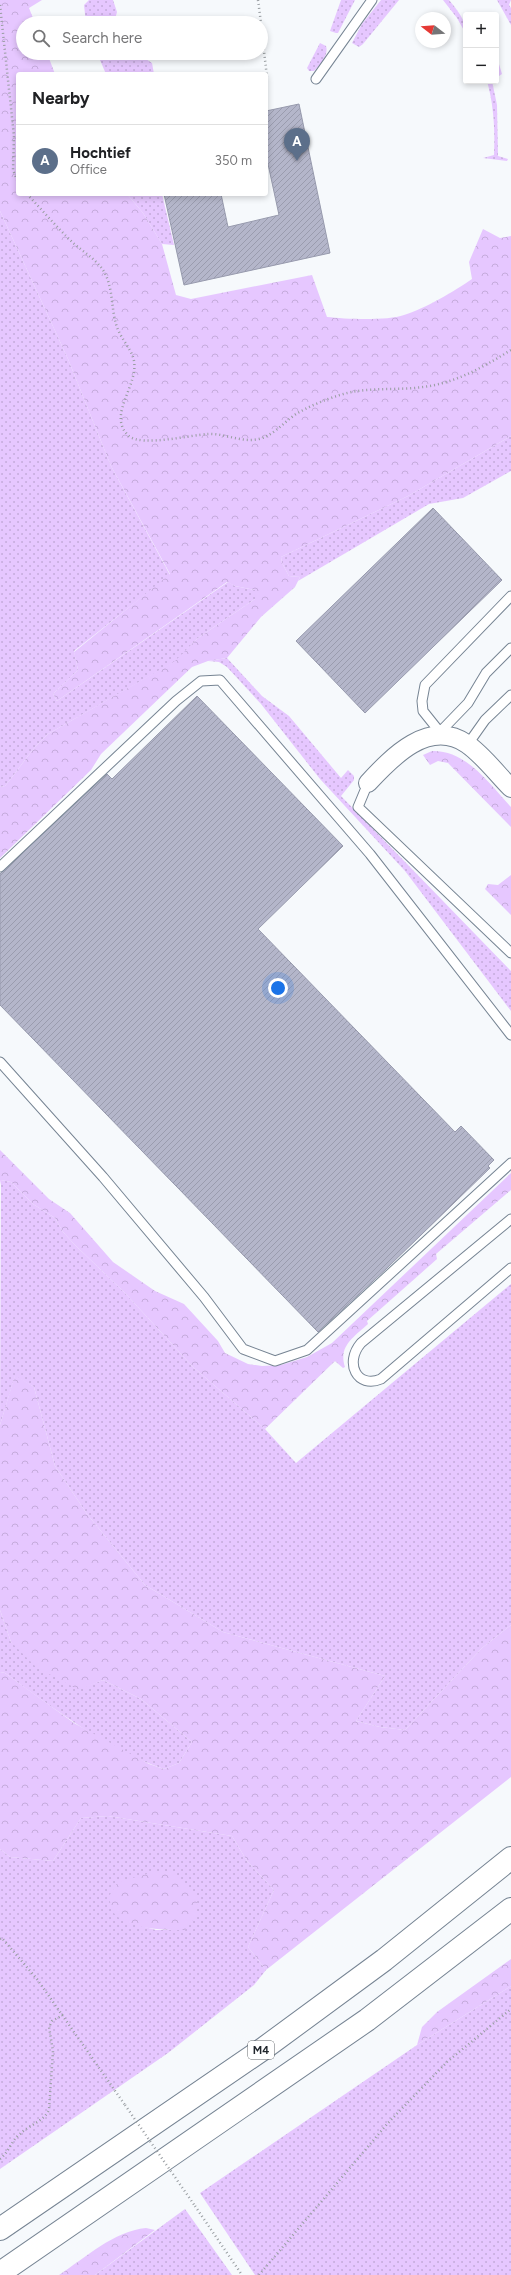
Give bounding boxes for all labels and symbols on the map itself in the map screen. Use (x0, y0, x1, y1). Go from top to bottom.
north arrow (415, 12, 451, 48)
pin: A (284, 128, 310, 161)
your location (268, 978, 288, 998)
road number: M4 (248, 2041, 274, 2059)

